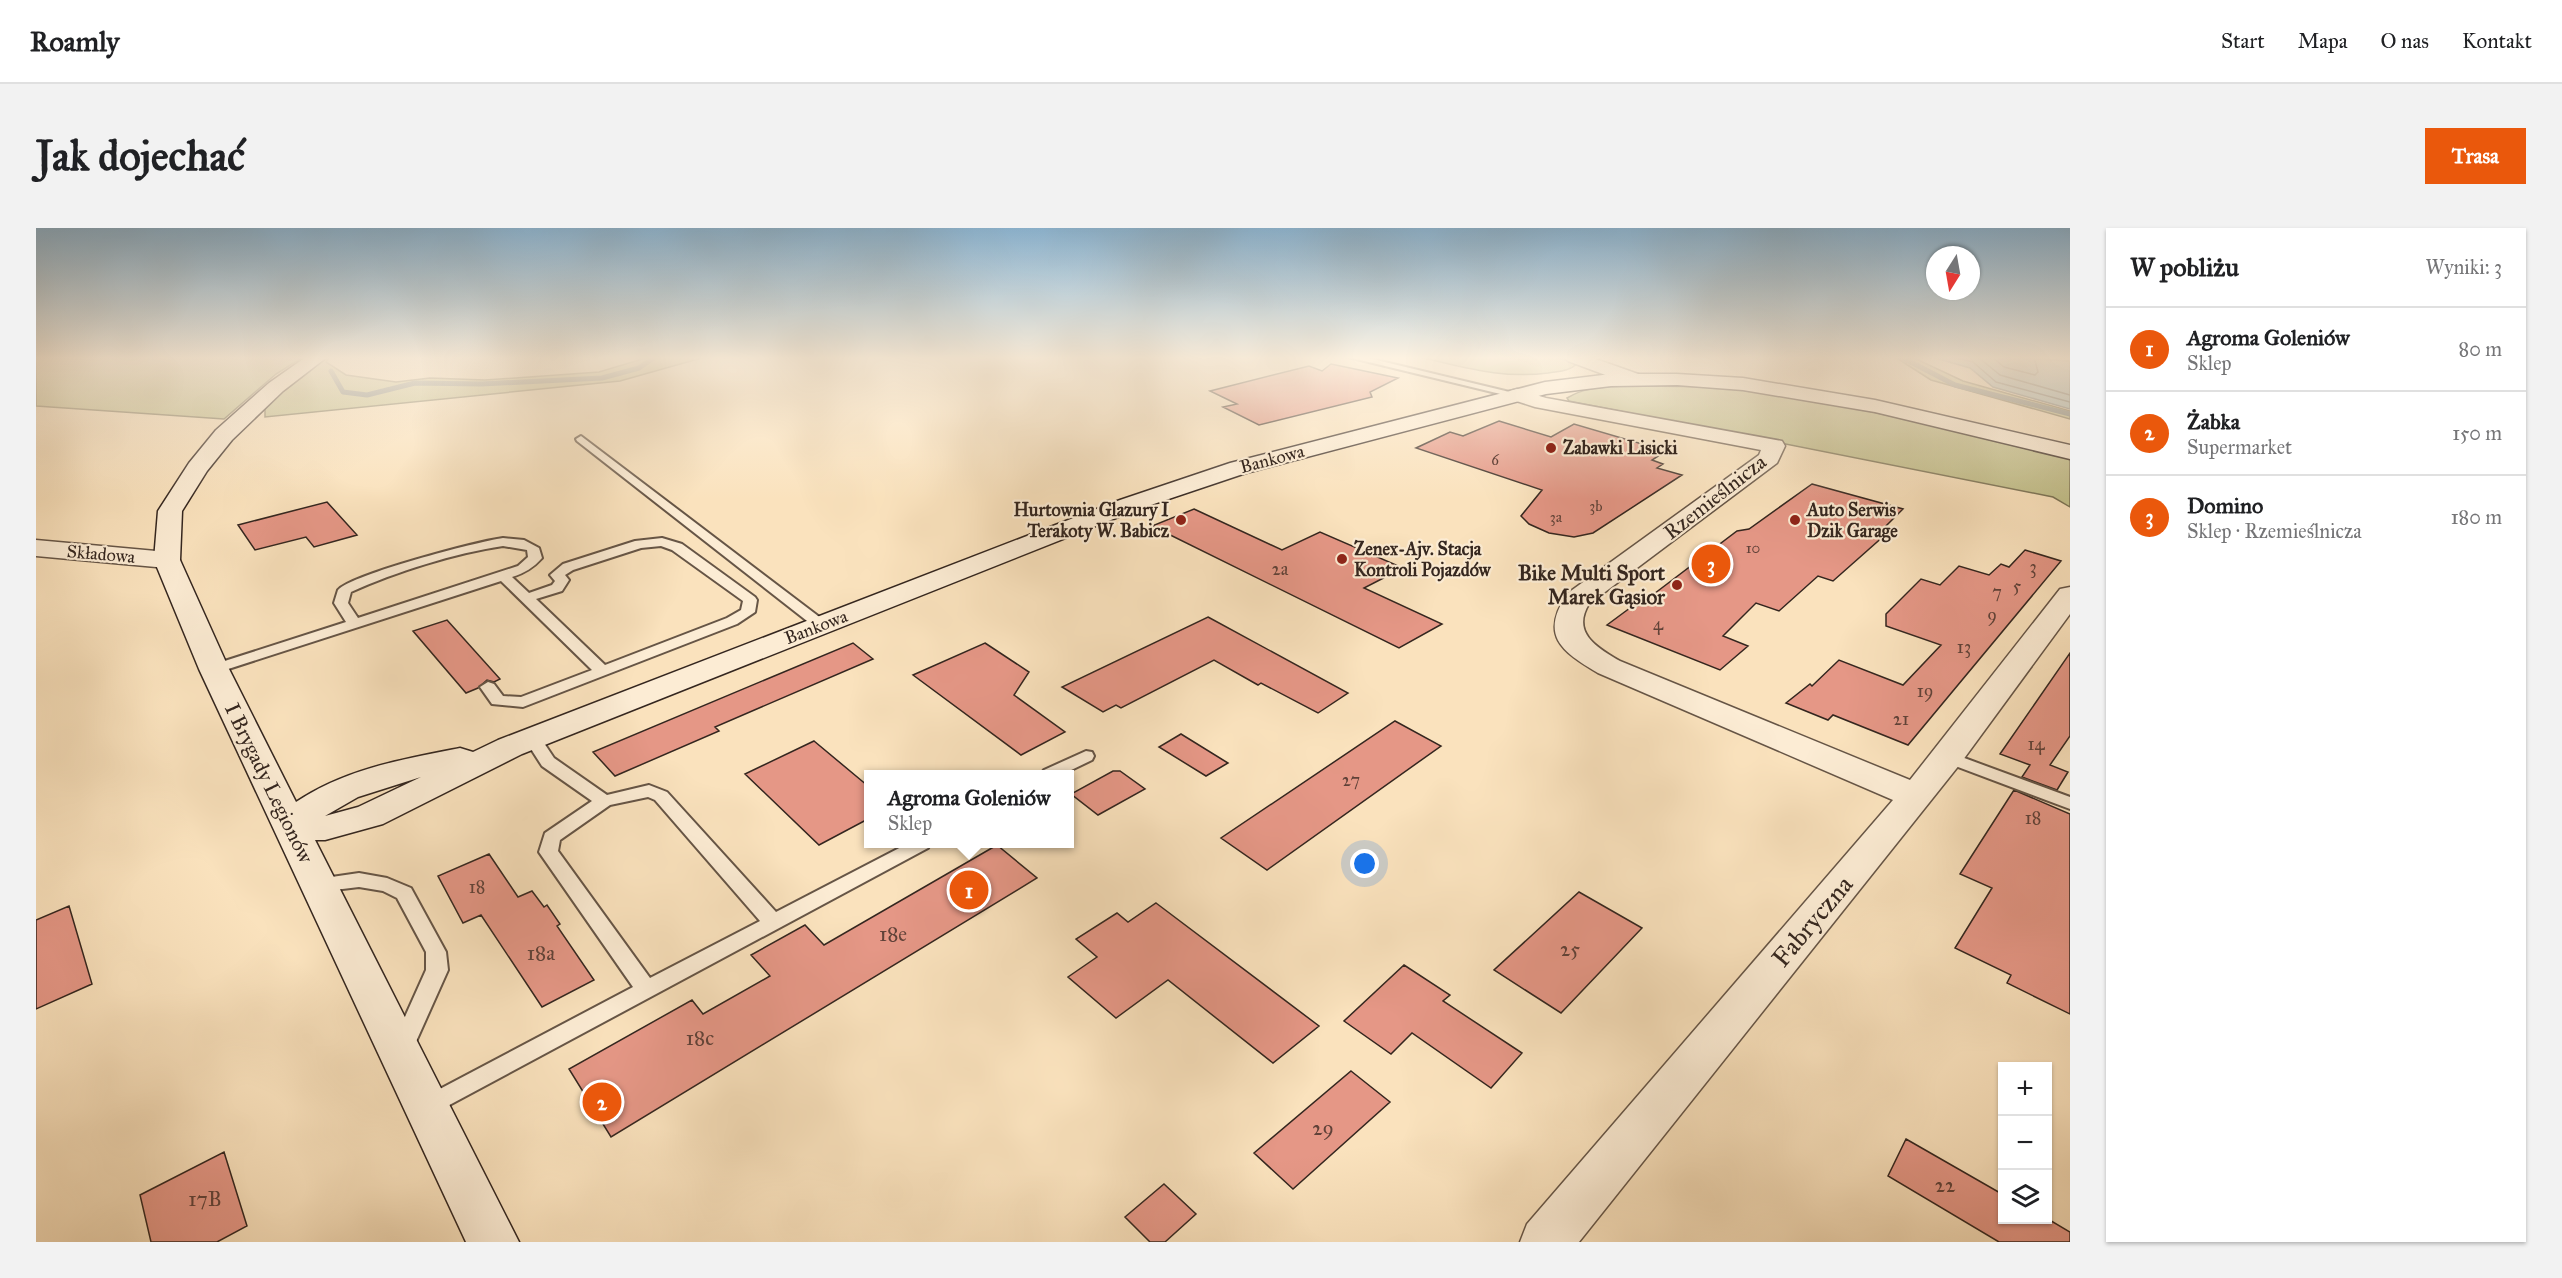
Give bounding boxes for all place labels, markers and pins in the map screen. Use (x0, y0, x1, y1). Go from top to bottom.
place label: Zabawki Lisicki (1563, 437, 1679, 459)
marker: Zabawki Lisicki (1544, 441, 1558, 455)
place label: Hurtownia Glazury I Terakoty W. Babicz (1013, 499, 1170, 543)
place label: Auto Serwis Dzik Garage (1806, 499, 1898, 543)
marker: Hurtownia Glazury I Terakoty W. Babicz (1174, 513, 1188, 527)
marker: Auto Serwis Dzik Garage (1788, 513, 1802, 527)
place label: Zenex-Ajv. Stacja Kontroli Pojazdów (1354, 538, 1492, 582)
pin: 3 (1692, 542, 1730, 586)
marker: Zenex-Ajv. Stacja Kontroli Pojazdów (1335, 552, 1349, 566)
place label: Bike Multi Sport Marek Gąsior (1518, 560, 1666, 610)
marker: Bike Multi Sport Marek Gąsior (1670, 578, 1684, 592)
pin: 1 (950, 868, 988, 912)
pin: 2 (582, 1080, 622, 1124)

